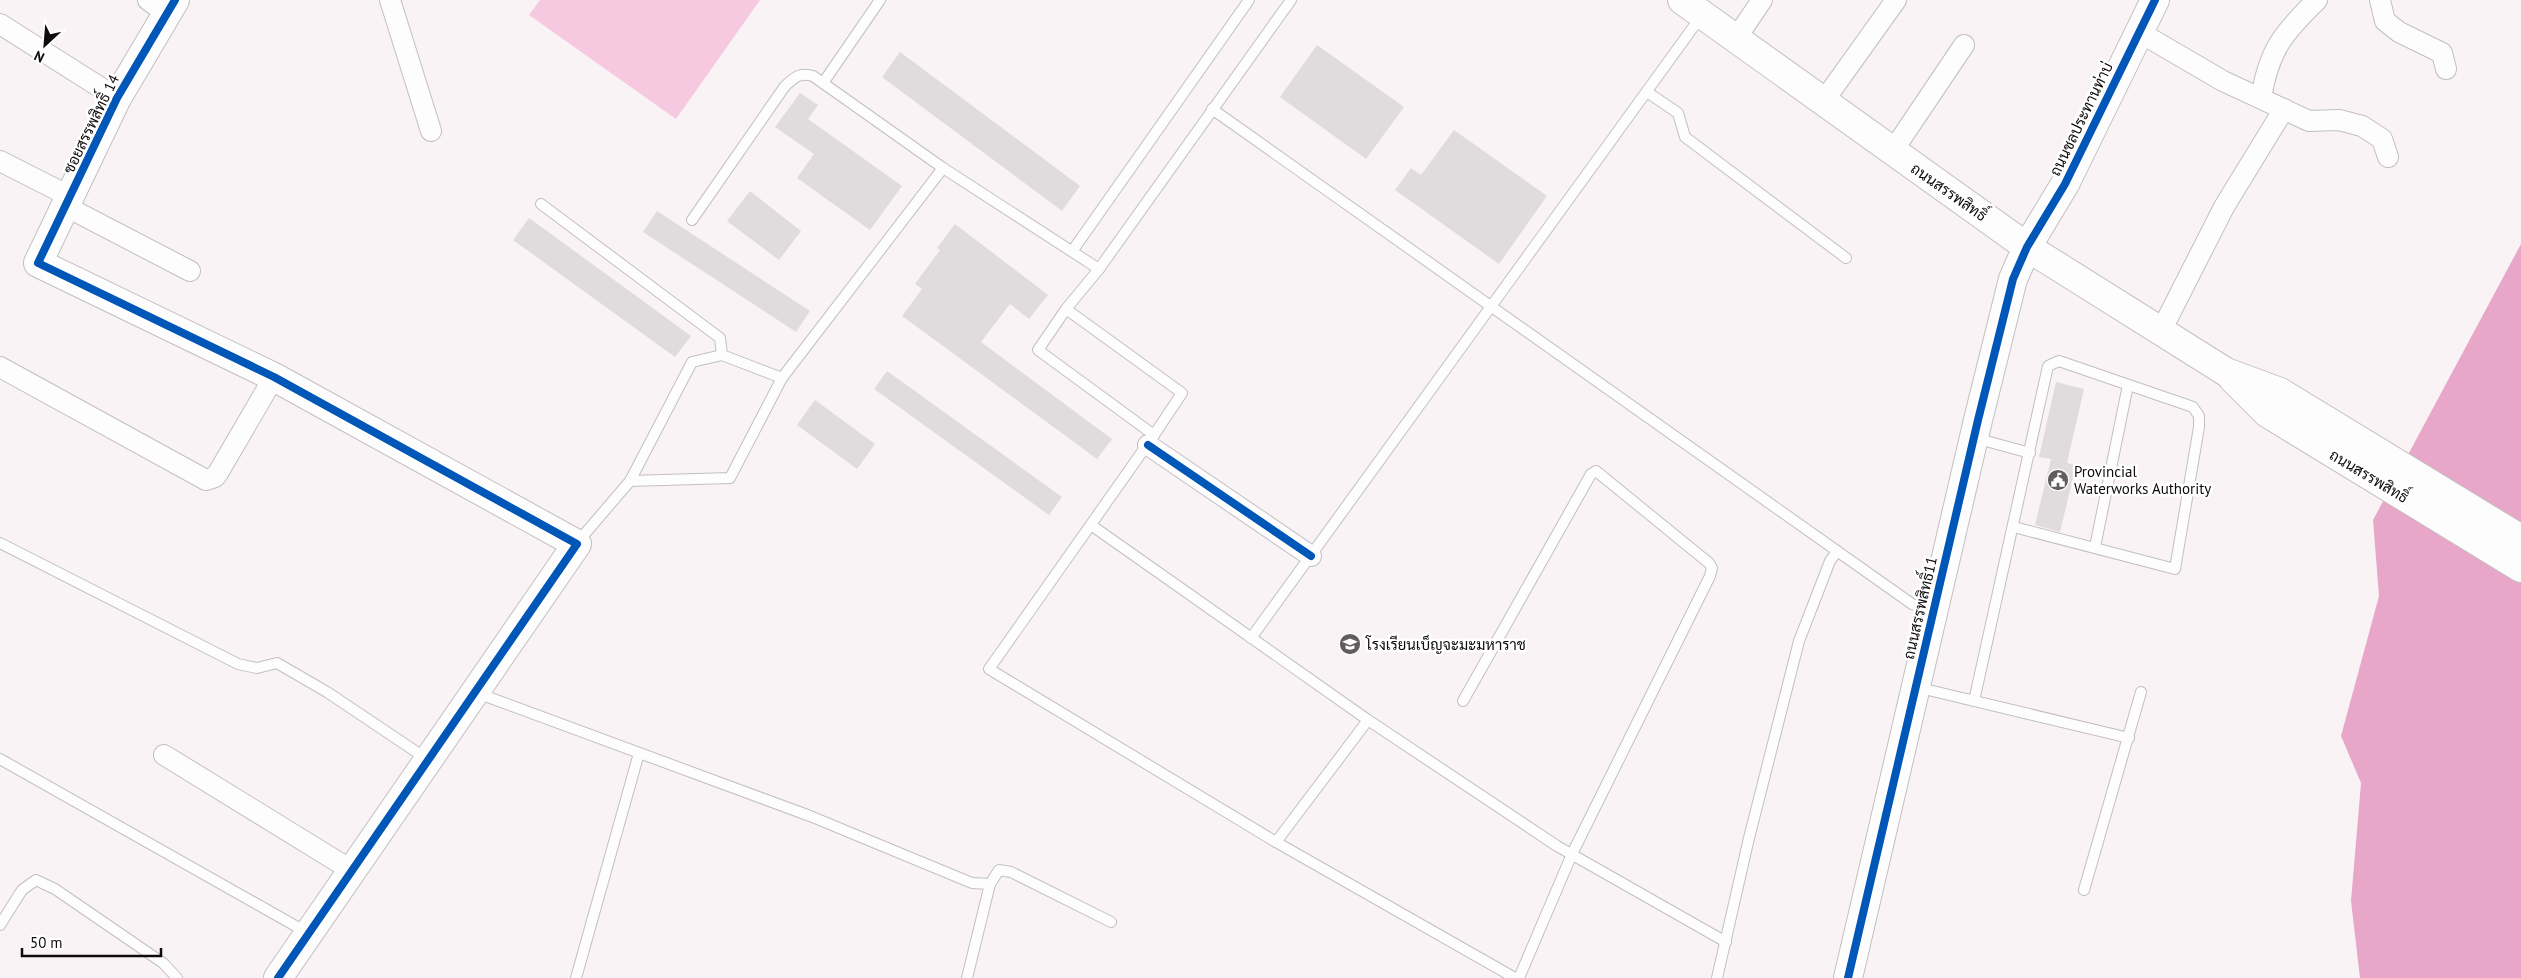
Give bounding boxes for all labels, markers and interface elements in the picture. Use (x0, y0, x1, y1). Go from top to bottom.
north arrow (20, 20, 70, 70)
text: N (31, 47, 47, 67)
street label: ถนนชลประทานท่าบ่ (2045, 59, 2117, 179)
street label: ซอยสรรพสิทธิ์ 14 (54, 69, 123, 177)
street label: ถนนสรรพสิทธิ์ (1907, 154, 1994, 225)
street label: ถนนสรรพสิทธิ์ (2326, 441, 2415, 507)
place label: Provincial Waterworks Authority (2074, 462, 2211, 498)
public building icon: Provincial Waterworks Authority (2046, 468, 2070, 492)
street label: ถนนสรรพสิทธิ์11 (1894, 554, 1941, 661)
school or university icon: โรงเรียนเบ็ญจะมะมหาราช (1338, 632, 1362, 656)
place label: โรงเรียนเบ็ญจะมะมหาราช (1365, 634, 1526, 654)
scale bar (22, 926, 161, 958)
text: 50 m (30, 933, 63, 952)

